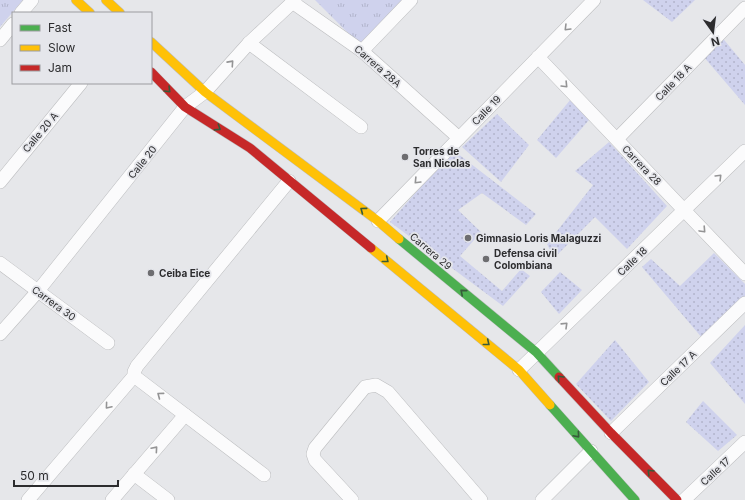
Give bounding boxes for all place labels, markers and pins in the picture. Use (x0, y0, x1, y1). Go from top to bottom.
place label: Torres de San Nicolas (413, 145, 471, 169)
marker: Torres de San Nicolas (400, 152, 410, 162)
place label: Gimnasio Loris Malaguzzi (476, 232, 601, 245)
marker: Gimnasio Loris Malaguzzi (463, 233, 473, 243)
place label: Defensa civil Colombiana (494, 247, 557, 271)
marker: Defensa civil Colombiana (481, 254, 491, 264)
place label: Ceiba Eice (159, 267, 210, 279)
marker: Ceiba Eice (146, 268, 156, 278)

